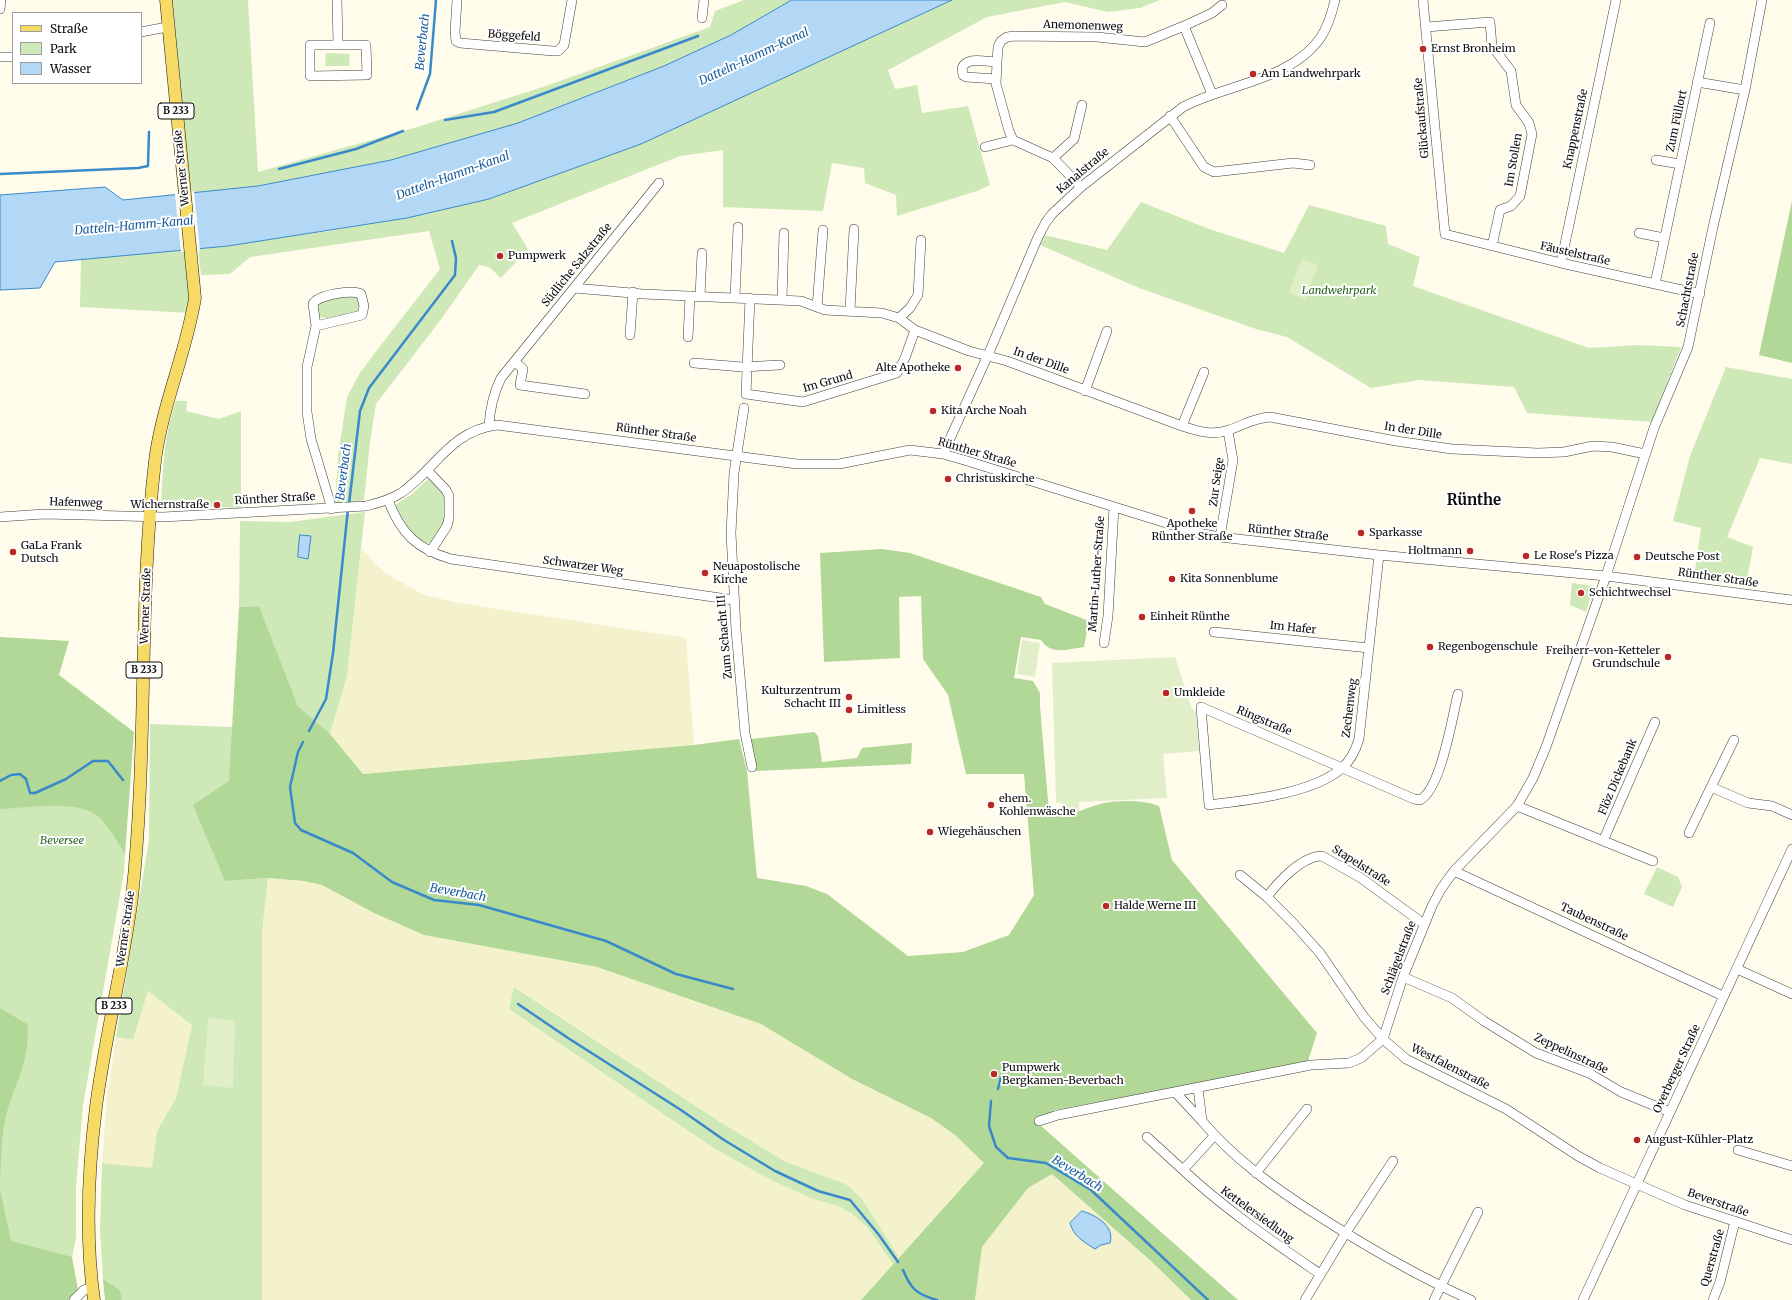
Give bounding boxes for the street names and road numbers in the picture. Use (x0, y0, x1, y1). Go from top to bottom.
street label: Anemonenweg (1043, 18, 1123, 34)
street label: Böggefeld (487, 28, 541, 44)
street label: Glückaufstraße (1412, 77, 1432, 159)
street label: Knappenstraße (1561, 88, 1591, 170)
street label: Zum Füllort (1664, 89, 1690, 153)
road number: B 233 (158, 103, 194, 119)
street label: Werner Straße (171, 129, 193, 207)
street label: Im Stollen (1503, 132, 1525, 188)
street label: Kanalstraße (1054, 145, 1112, 197)
street label: Südliche Salzstraße (539, 221, 615, 309)
street label: Fäustelstraße (1539, 240, 1611, 268)
street label: Schachtstraße (1674, 252, 1702, 328)
street label: In der Dille (1011, 345, 1071, 377)
street label: Im Grund (802, 369, 854, 395)
street label: In der Dille (1383, 420, 1443, 442)
street label: Rünther Straße (615, 421, 697, 445)
street label: Rünther Straße (936, 436, 1018, 470)
street label: Zur Seige (1207, 457, 1227, 507)
street label: Rünther Straße (234, 490, 316, 508)
street label: Hafenweg (49, 495, 103, 511)
street label: Martin-Luther-Straße (1086, 516, 1108, 632)
street label: Rünther Straße (1247, 522, 1329, 544)
street label: Schwarzer Weg (542, 554, 624, 578)
street label: Rünther Straße (1677, 566, 1759, 590)
street label: Werner Straße (138, 568, 154, 644)
street label: Zum Schacht III (715, 594, 735, 680)
street label: Im Hafer (1269, 619, 1317, 637)
road number: B 233 (126, 662, 162, 678)
street label: Zechenweg (1340, 677, 1360, 739)
street label: Ringstraße (1234, 703, 1294, 739)
street label: Flöz Dickebank (1596, 737, 1640, 817)
street label: Stapelstraße (1329, 843, 1393, 889)
street label: Werner Straße (114, 890, 138, 968)
street label: Taubenstraße (1558, 901, 1630, 943)
street label: Schlägelstraße (1379, 919, 1419, 997)
road number: B 233 (96, 998, 132, 1014)
street label: Overberger Straße (1651, 1022, 1703, 1116)
street label: Zeppelinstraße (1532, 1031, 1610, 1077)
street label: Westfalenstraße (1409, 1042, 1491, 1092)
street label: Kettelersiedlung (1218, 1184, 1296, 1246)
street label: Beverstraße (1686, 1186, 1750, 1220)
street label: Querstraße (1699, 1228, 1727, 1288)

